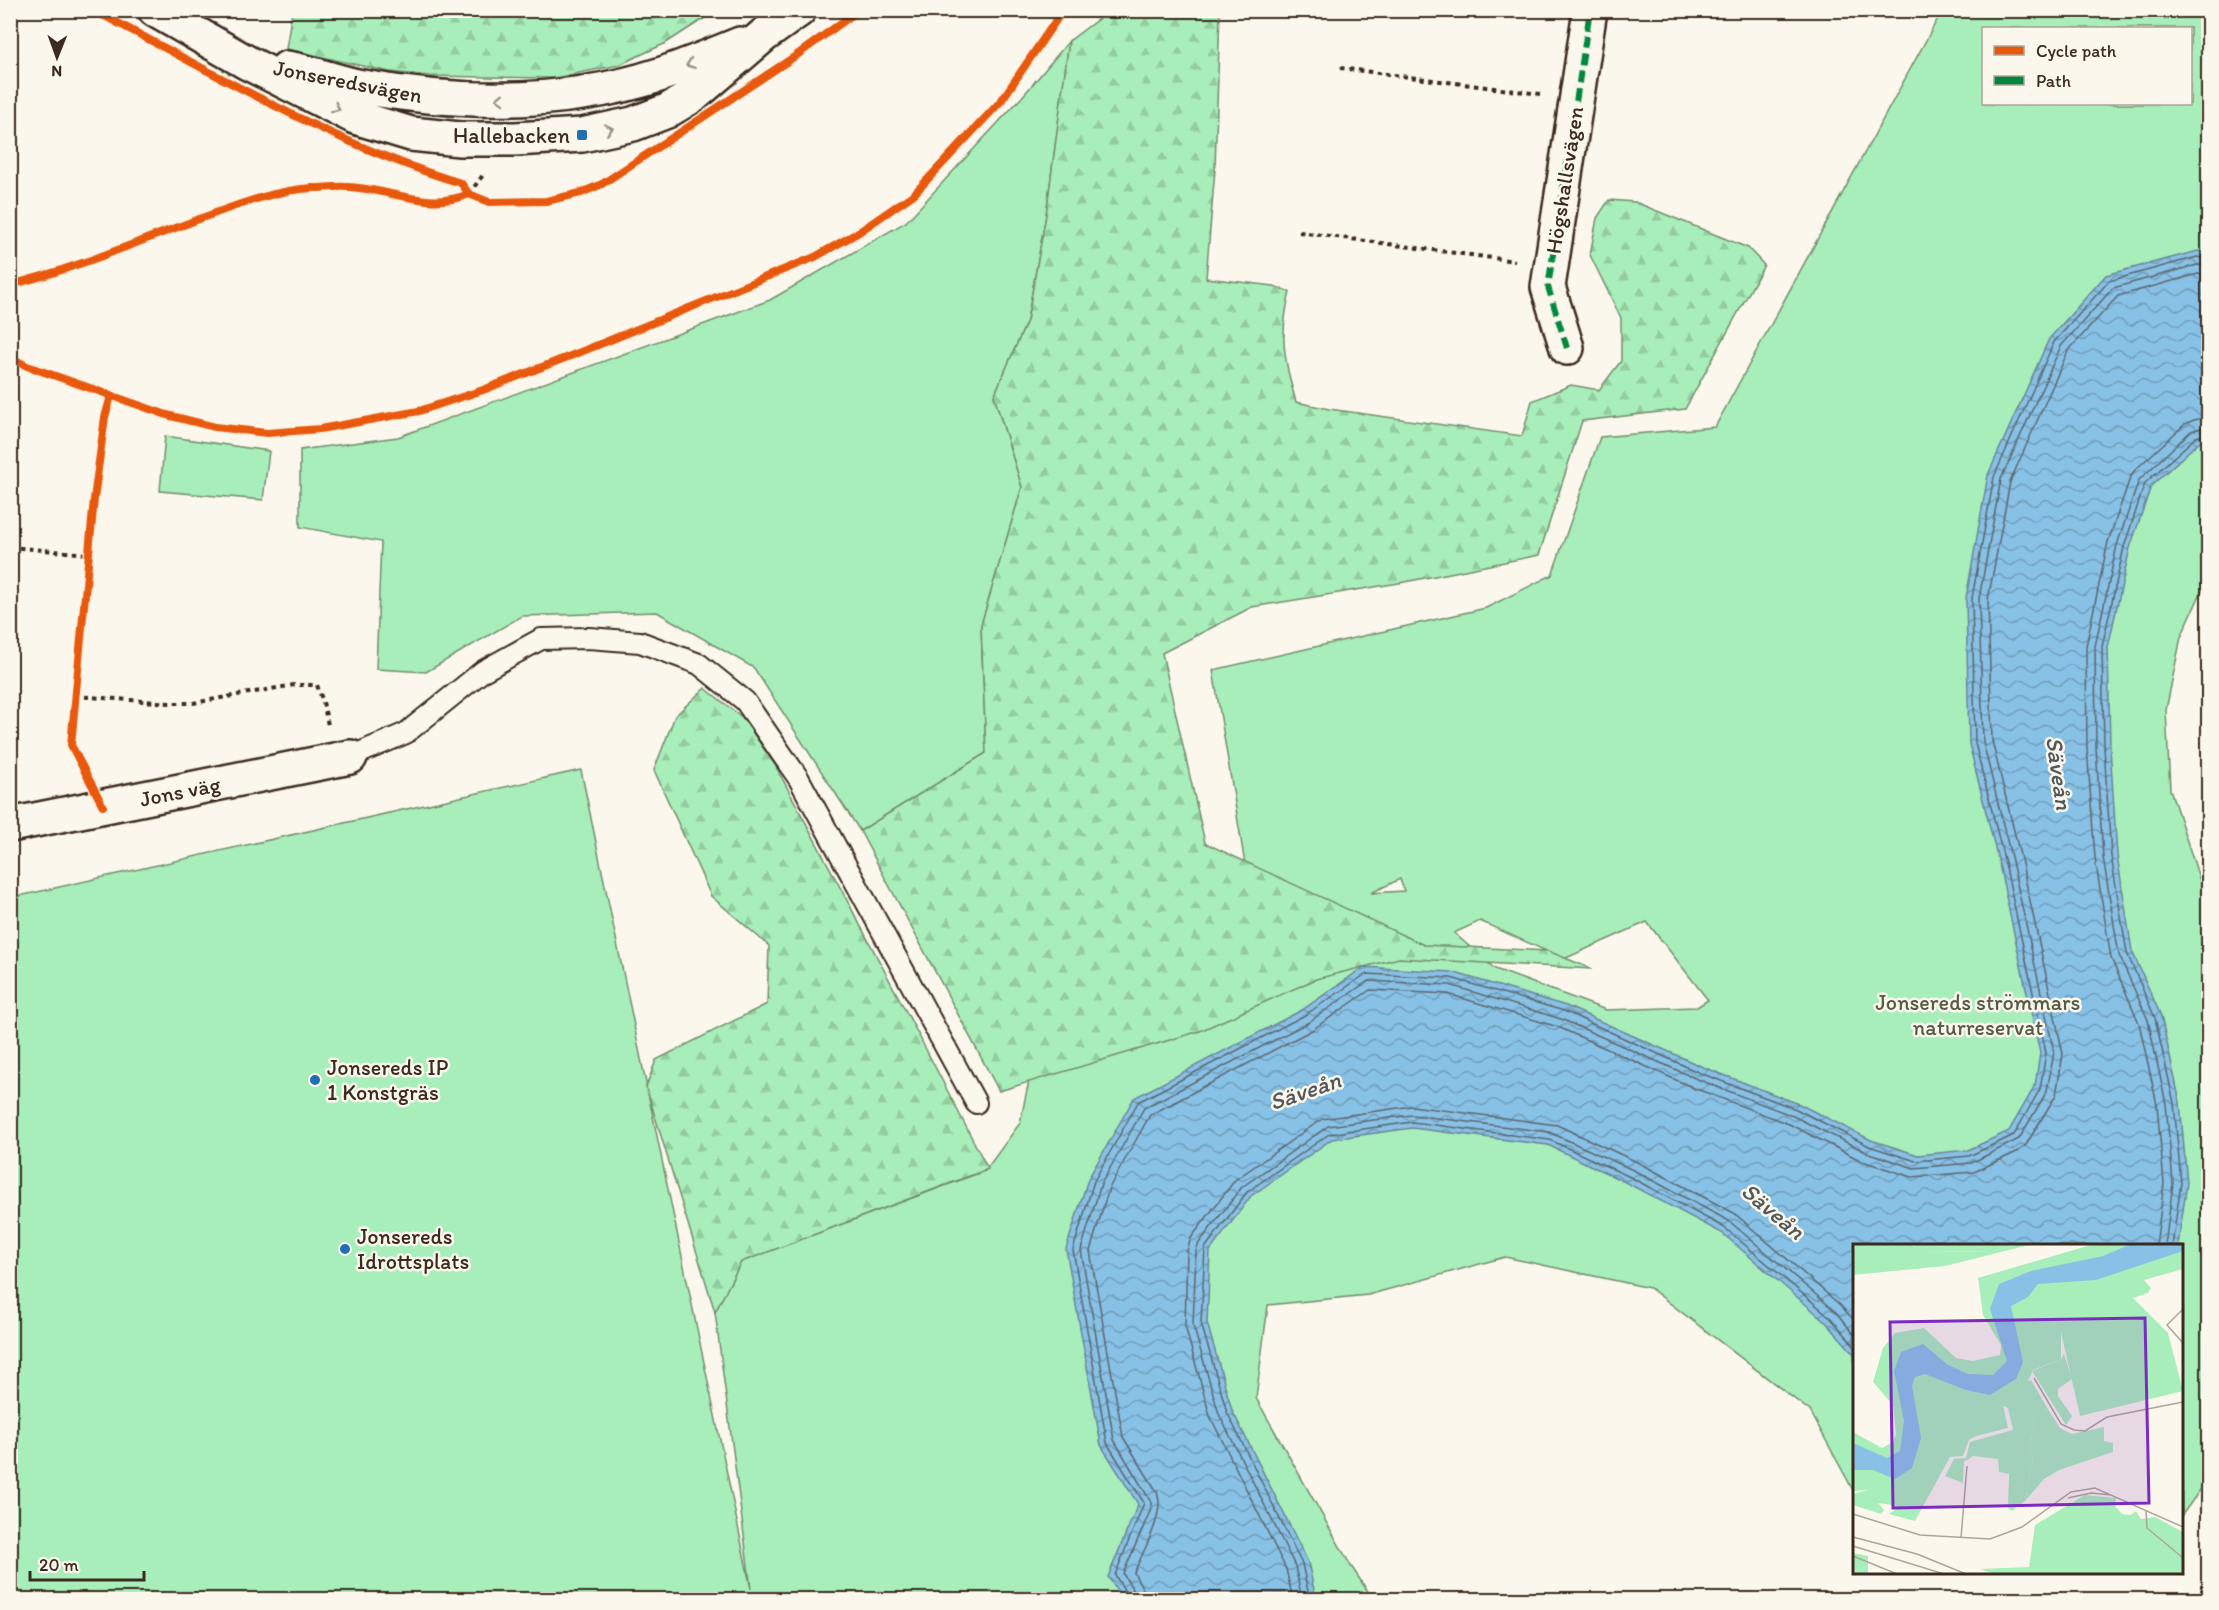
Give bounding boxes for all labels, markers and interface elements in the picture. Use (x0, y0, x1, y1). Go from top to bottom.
north arrow (27, 27, 87, 87)
legend (1982, 27, 2192, 105)
text: Cycle path (2036, 40, 2117, 62)
street label: Jonseredsvägen (271, 54, 425, 109)
one-way arrow (685, 56, 696, 69)
text: N (51, 62, 62, 81)
text: Path (2036, 70, 2071, 92)
one-way arrow (495, 93, 504, 105)
one-way arrow (330, 100, 341, 112)
street label: Högshallsvägen (1540, 104, 1590, 256)
place label: Hallebacken (453, 122, 571, 149)
one-way arrow (604, 123, 614, 136)
marker: Hallebacken (575, 128, 589, 142)
water label: Säveån (2040, 734, 2079, 812)
street label: Jons väg (137, 770, 223, 813)
park label: Jonsereds strömmars naturreservat (1876, 989, 2080, 1041)
place label: Jonsereds IP 1 Konstgräs (327, 1054, 449, 1106)
water label: Säveån (1265, 1065, 1345, 1116)
marker: Jonsereds IP 1 Konstgräs (308, 1073, 322, 1087)
water label: Säveån (1736, 1176, 1811, 1246)
place label: Jonsereds Idrottsplats (357, 1223, 469, 1275)
marker: Jonsereds Idrottsplats (338, 1242, 352, 1256)
inset map (1853, 1244, 2183, 1574)
scale bar (30, 1544, 144, 1582)
text: 20 m (39, 1554, 79, 1576)

